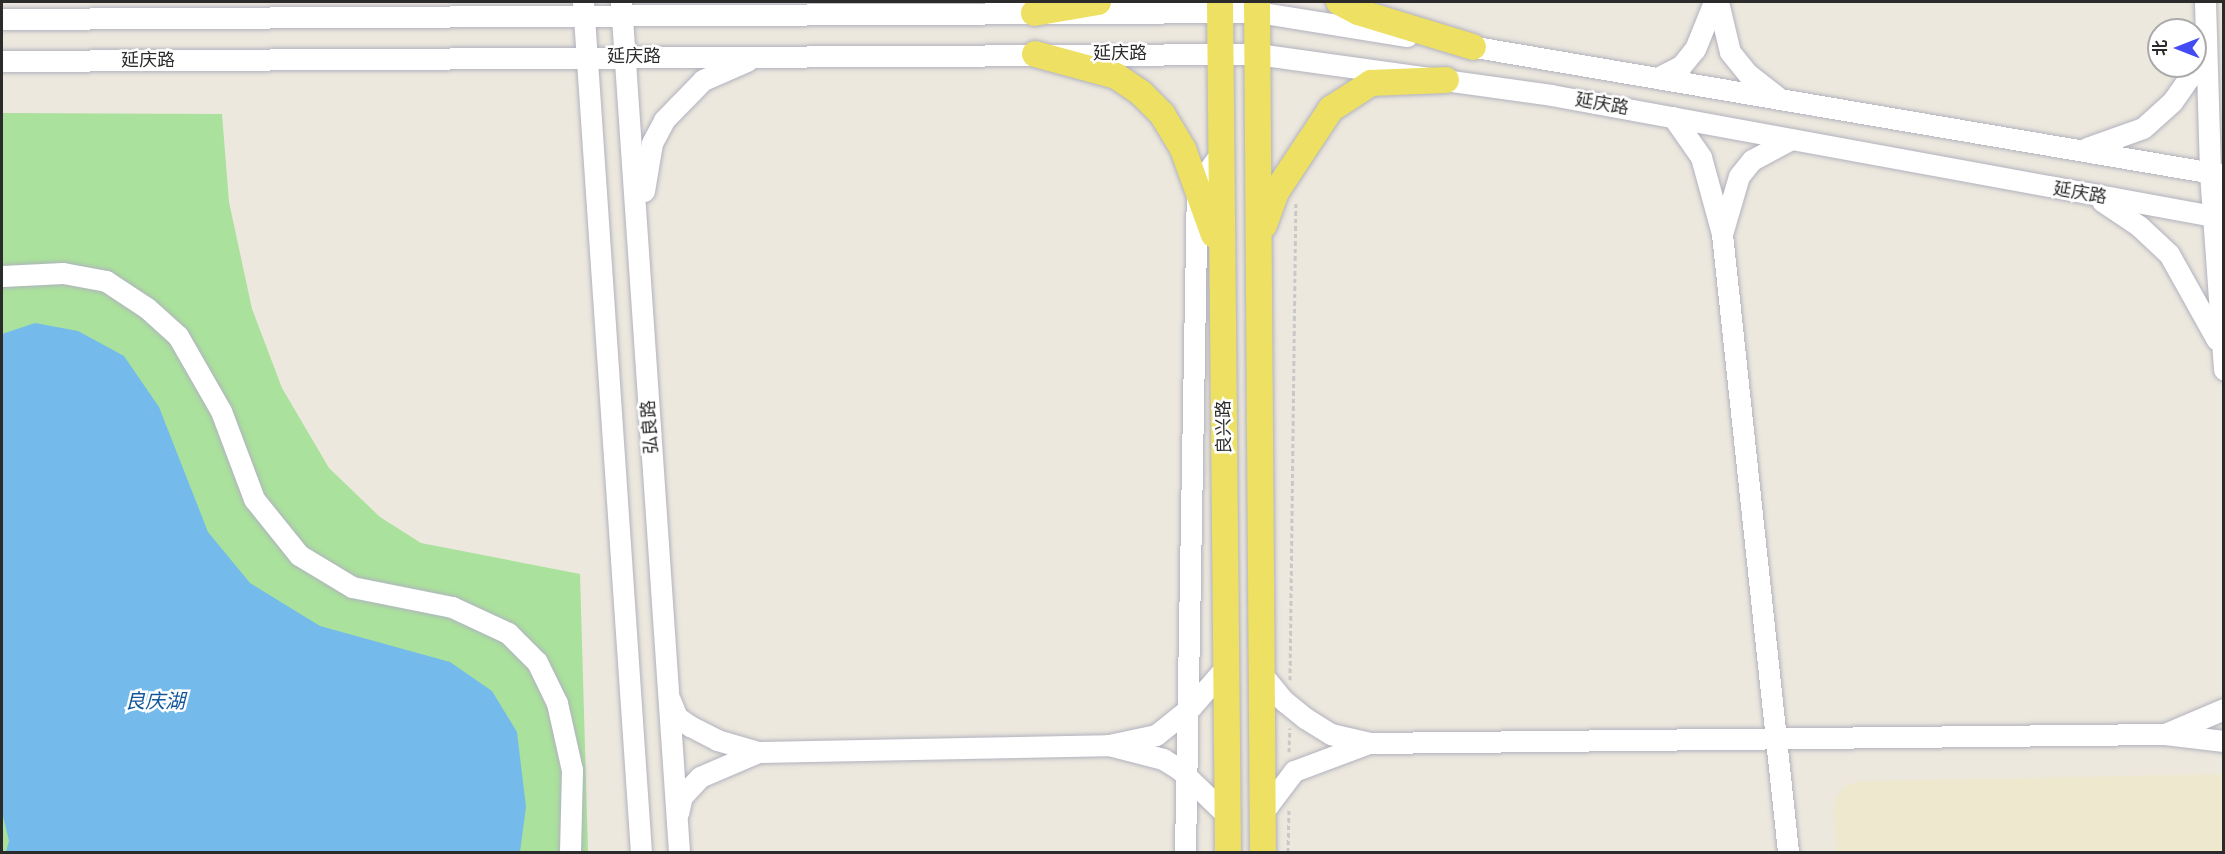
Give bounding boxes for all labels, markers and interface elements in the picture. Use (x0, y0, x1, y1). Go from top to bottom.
north arrow (2147, 18, 2207, 78)
text: 北 (2149, 40, 2172, 56)
street label: 延庆路 (1093, 42, 1147, 64)
street label: 延庆路 (607, 45, 661, 67)
street label: 延庆路 (121, 49, 175, 71)
street label: 延庆路 (1574, 89, 1630, 119)
street label: 延庆路 (2052, 178, 2108, 208)
street label: 弘良路 (637, 399, 663, 455)
street label: 良兴路 (1213, 400, 1235, 454)
water label: 良庆湖 (125, 689, 185, 713)

